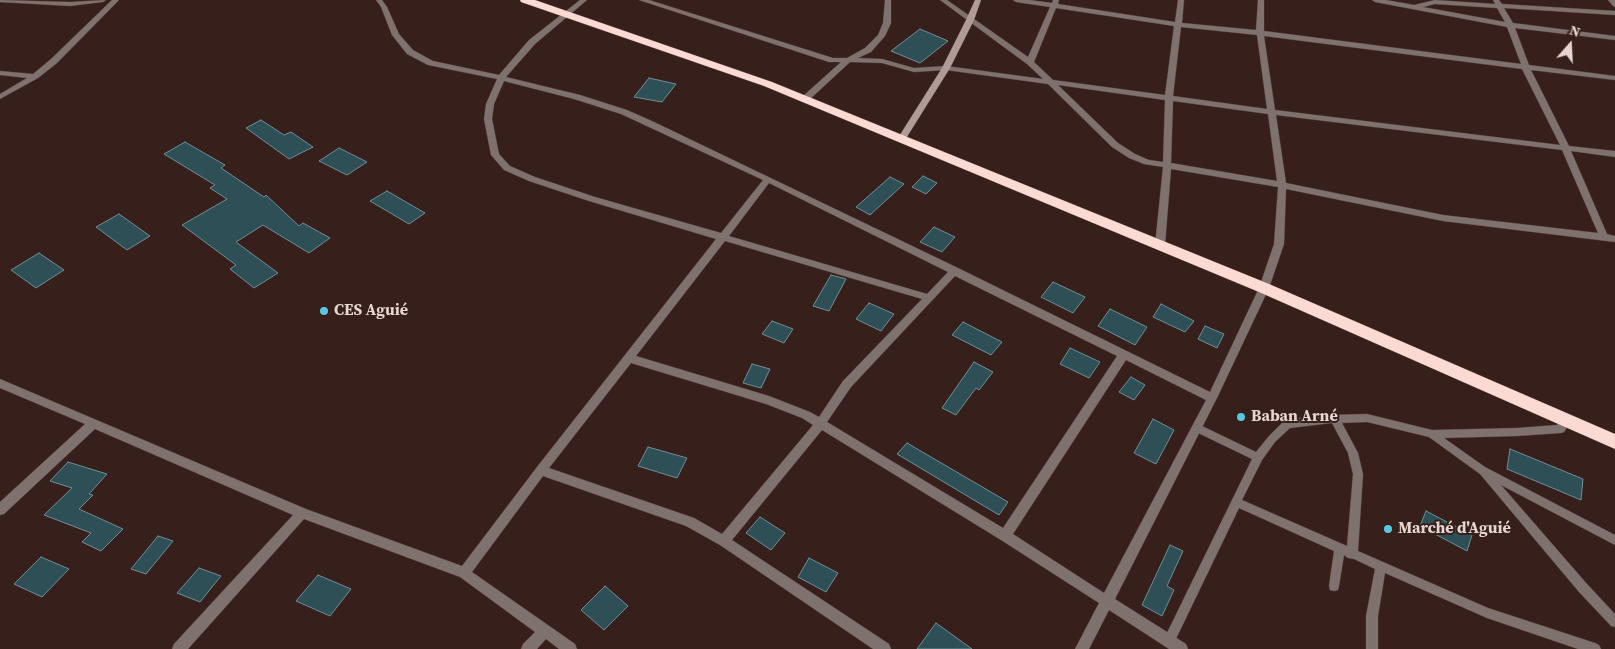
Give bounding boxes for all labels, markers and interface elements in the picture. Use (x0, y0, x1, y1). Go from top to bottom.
north arrow (1545, 20, 1595, 70)
text: N (1567, 20, 1583, 42)
place label: CES Aguié (334, 301, 408, 321)
marker: CES Aguié (318, 305, 330, 317)
place label: Baban Arné (1251, 407, 1338, 427)
marker: Baban Arné (1235, 411, 1247, 423)
place label: Marché d'Aguié (1398, 519, 1511, 539)
marker: Marché d'Aguié (1382, 523, 1394, 535)

